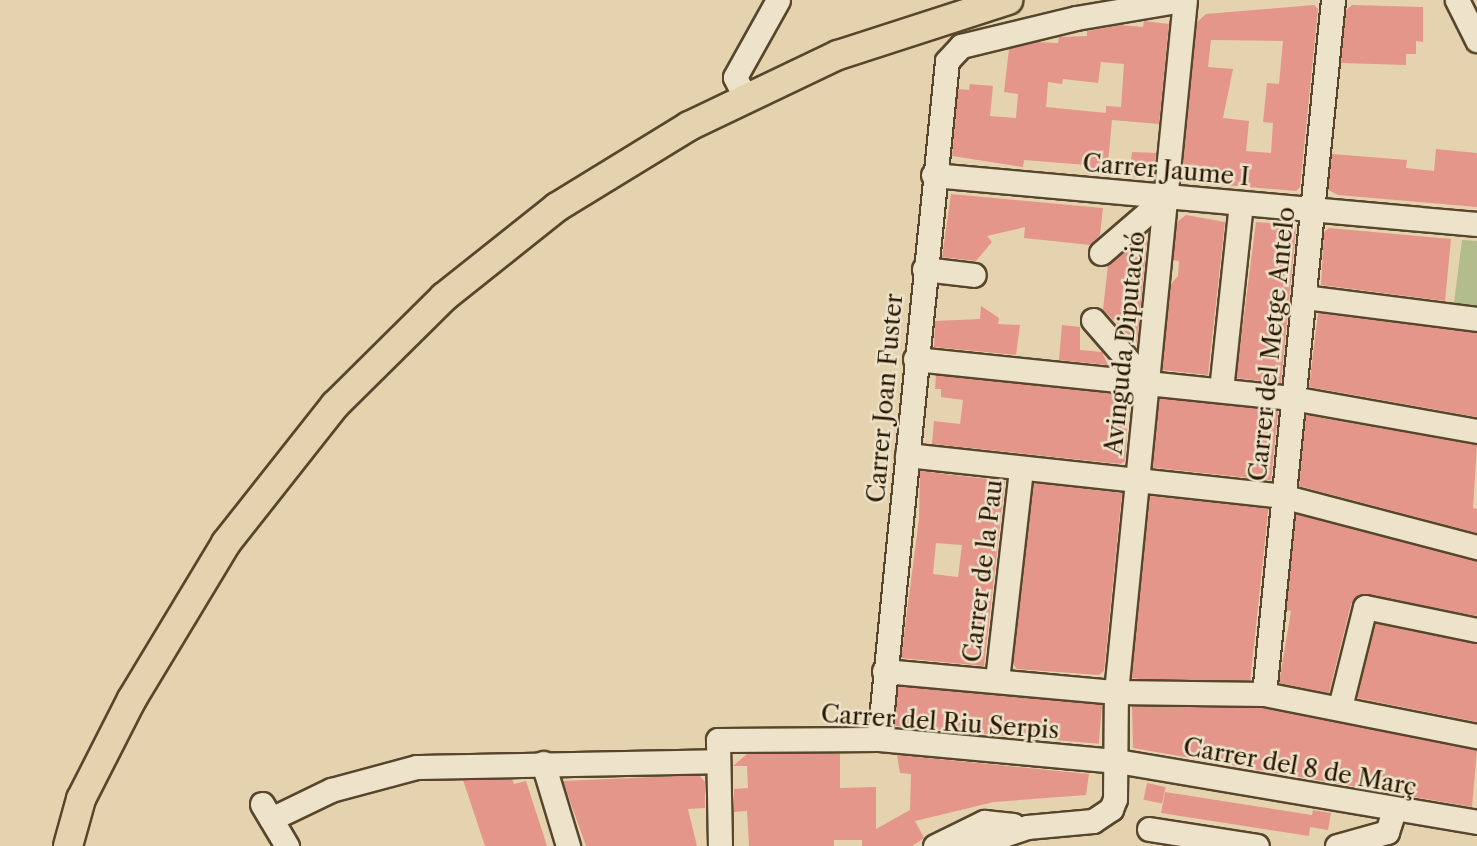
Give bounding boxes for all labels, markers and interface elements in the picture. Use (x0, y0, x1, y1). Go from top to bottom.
street label: Carrer Jaume I (1081, 148, 1251, 192)
street label: Carrer del Metge Antelo (1243, 205, 1301, 483)
street label: Avinguda Diputació (1099, 230, 1151, 456)
street label: Carrer Joan Fuster (861, 292, 909, 504)
street label: Carrer de la Pau (957, 478, 1009, 664)
street label: Carrer del Riu Serpis (820, 699, 1060, 745)
street label: Carrer del 8 de Març (1181, 732, 1419, 802)

